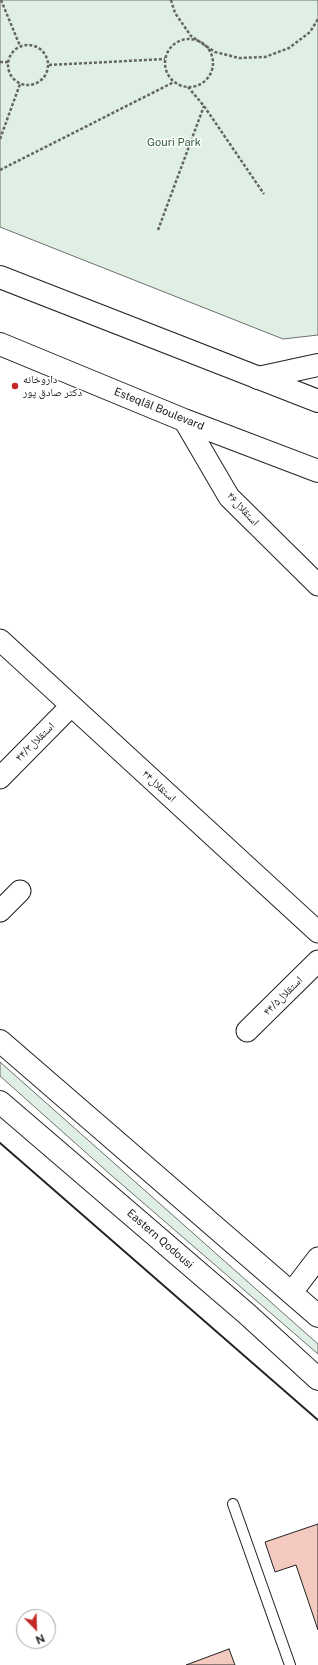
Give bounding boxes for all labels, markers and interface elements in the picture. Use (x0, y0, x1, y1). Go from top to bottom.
park label: Gouri Park (147, 136, 201, 150)
place label: داروخانه دکتر صادق پور (23, 373, 82, 399)
marker: داروخانه دکتر صادق پور (10, 381, 20, 391)
street label: Esteqlāl Boulevard (112, 385, 206, 433)
street label: استقلال۴۶ (224, 489, 262, 529)
street label: استقلال۴۴/۳ (13, 720, 57, 764)
street label: استقلال۴۴ (139, 767, 179, 805)
street label: استقلال۴۴/۵ (261, 974, 305, 1018)
street label: Eastern Qodousi (124, 1207, 196, 1271)
north arrow (16, 1609, 56, 1649)
text: N (34, 1632, 47, 1646)

